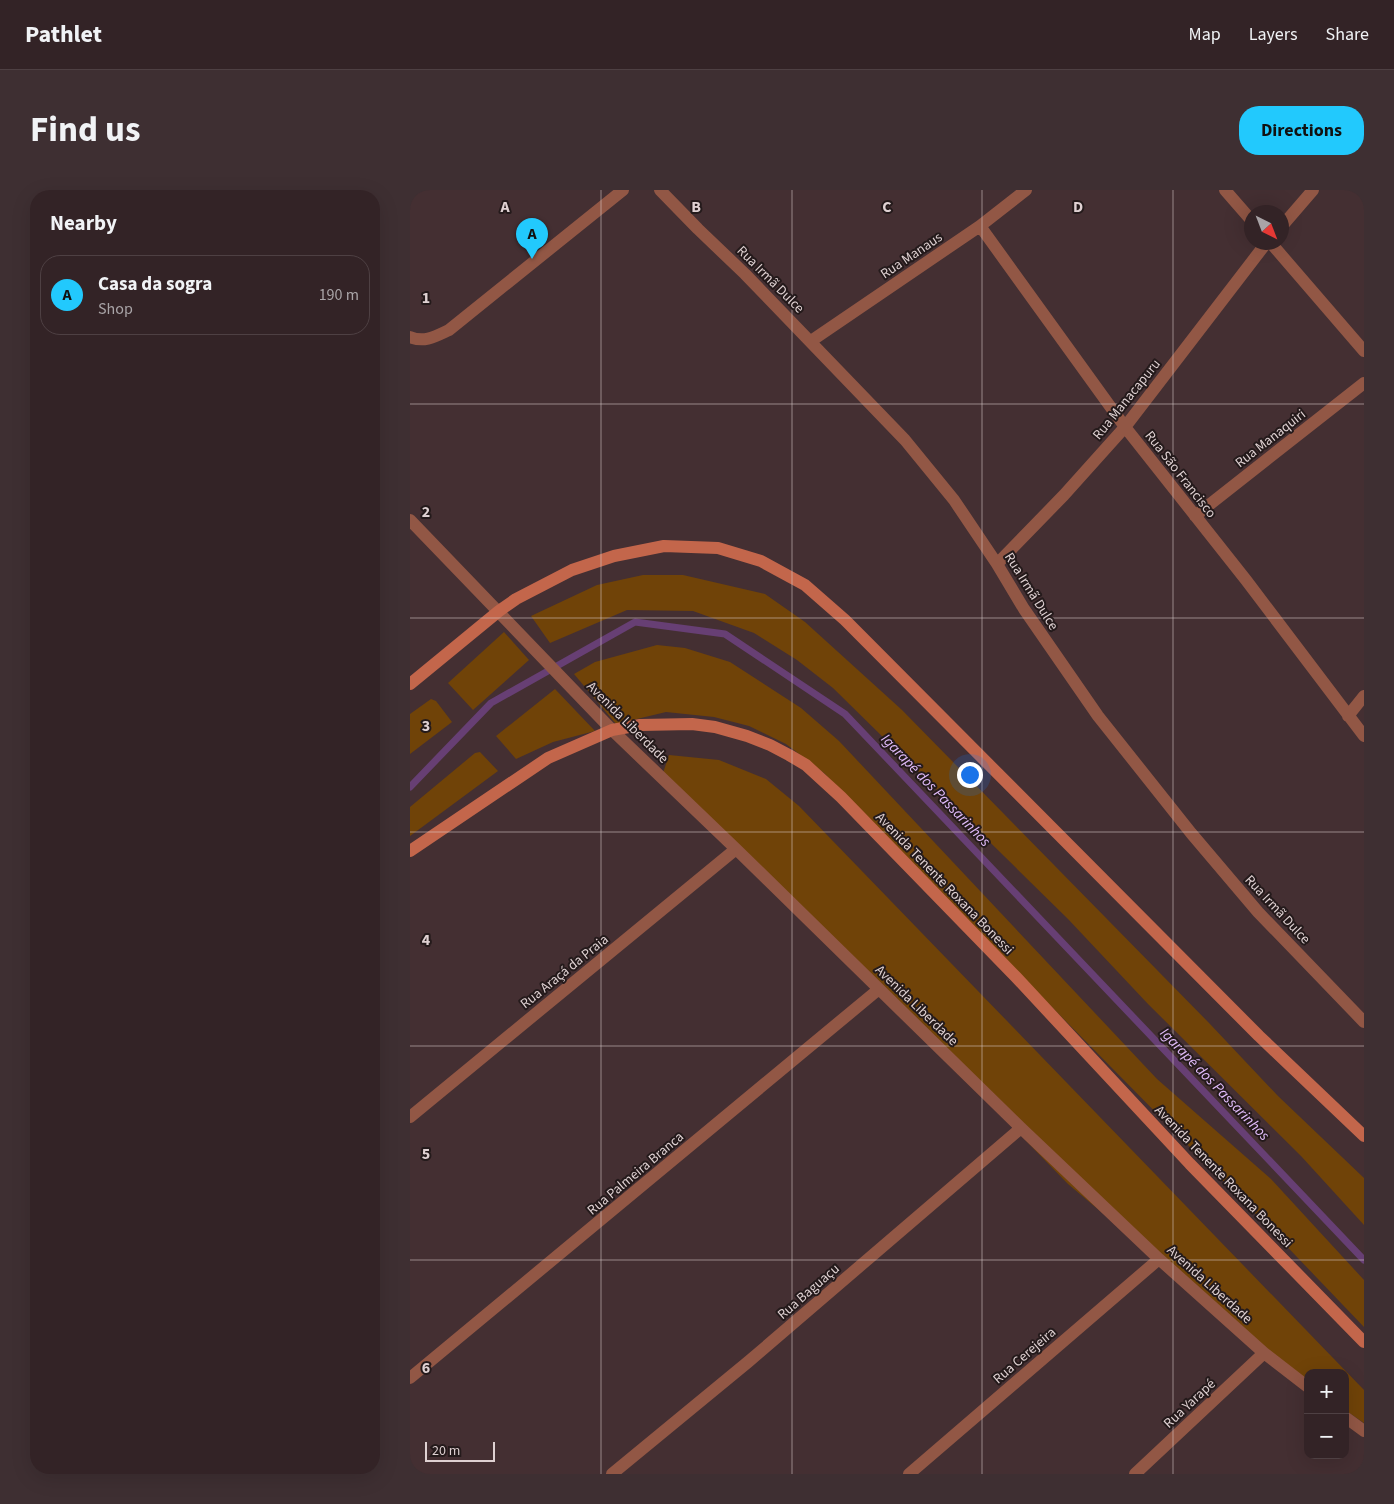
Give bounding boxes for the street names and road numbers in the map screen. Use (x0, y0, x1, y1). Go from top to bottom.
street label: Rua Manaus (877, 228, 947, 284)
street label: Rua Irmã Dulce (732, 241, 809, 318)
street label: Rua Manacapuru (1088, 355, 1166, 444)
street label: Rua Manaquiri (1231, 405, 1310, 473)
street label: Rua São Francisco (1140, 427, 1221, 522)
street label: Rua Irmã Dulce (999, 549, 1063, 634)
street label: Avenida Liberdade (582, 677, 673, 768)
street label: Avenida Tenente Roxana Bonessi (871, 808, 1018, 959)
street label: Rua Irmã Dulce (1240, 871, 1315, 949)
street label: Rua Araçá da Praia (516, 930, 613, 1014)
street label: Avenida Liberdade (870, 961, 962, 1051)
street label: Avenida Tenente Roxana Bonessi (1150, 1101, 1297, 1252)
street label: Rua Palmeira Branca (583, 1127, 688, 1220)
street label: Avenida Liberdade (1162, 1241, 1257, 1329)
street label: Rua Baguaçu (773, 1259, 844, 1324)
street label: Rua Cerejeira (989, 1323, 1060, 1389)
street label: Rua Yarapé (1159, 1374, 1220, 1433)

